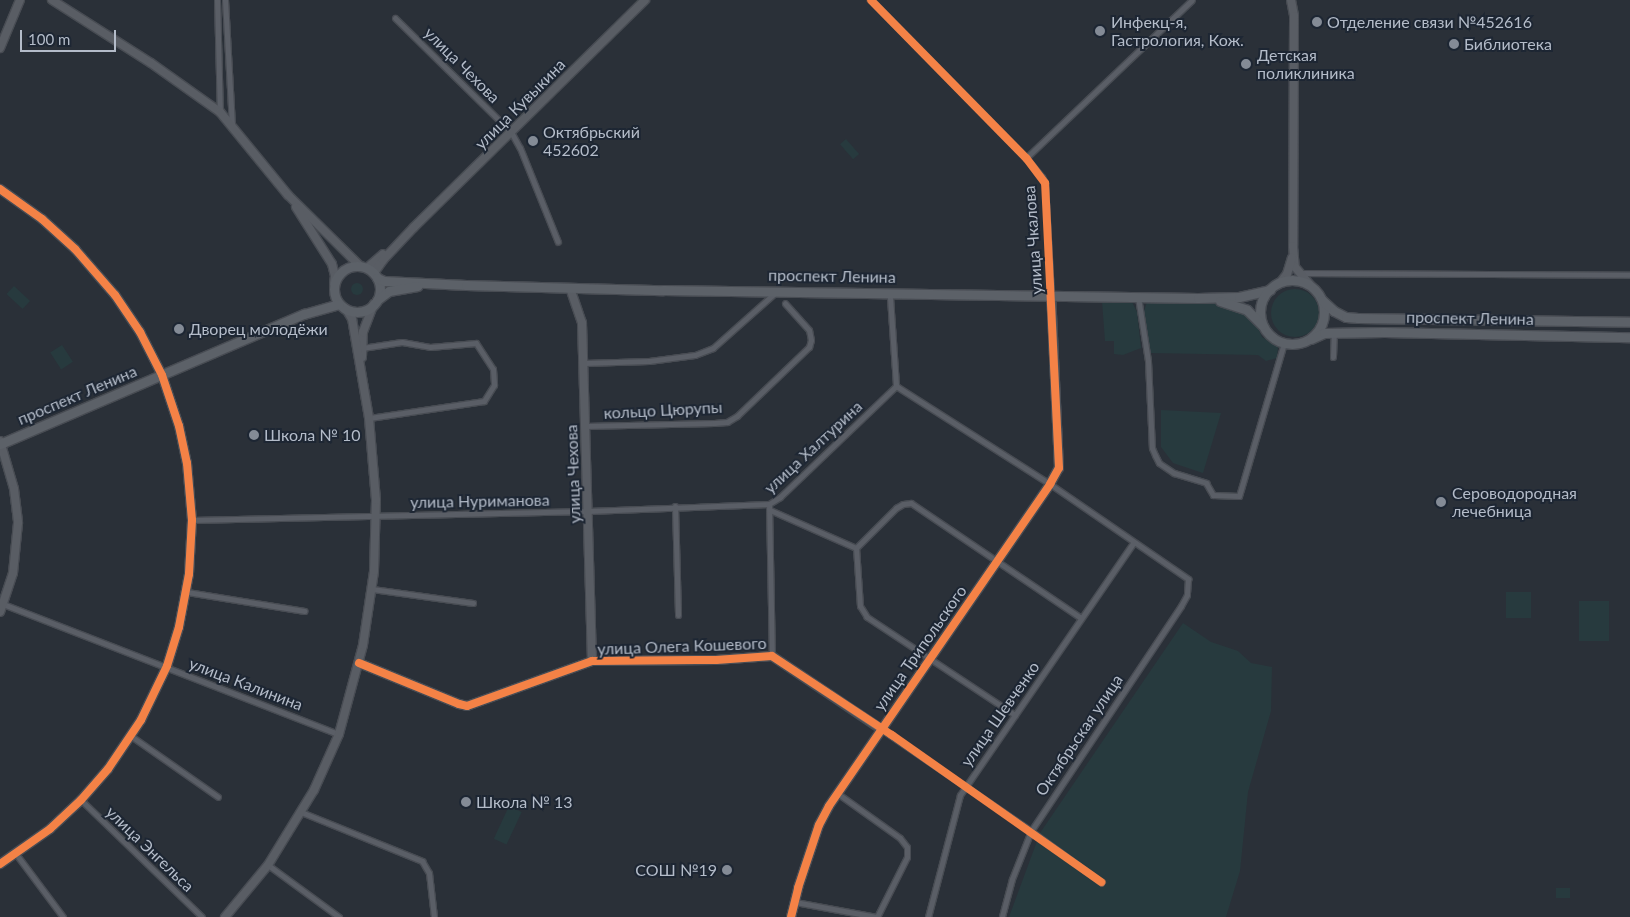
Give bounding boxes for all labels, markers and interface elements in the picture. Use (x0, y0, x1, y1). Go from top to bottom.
place label: Инфекц-я, Гастрология, Кож. (1111, 12, 1244, 50)
place label: Отделение связи №452616 (1327, 12, 1532, 32)
marker: Отделение связи №452616 (1311, 16, 1323, 28)
scale bar (22, 20, 119, 52)
street label: улица Чехова (420, 23, 504, 107)
marker: Инфекц-я, Гастрология, Кож. (1093, 24, 1107, 38)
text: 100 m (28, 30, 70, 48)
place label: Библиотека (1464, 34, 1552, 54)
marker: Библиотека (1448, 38, 1460, 50)
place label: Детская поликлиника (1257, 45, 1355, 83)
street label: улица Кувыкина (471, 55, 569, 153)
marker: Детская поликлиника (1239, 57, 1253, 71)
place label: Октябрьский 452602 (543, 122, 640, 160)
marker: Октябрьский 452602 (527, 135, 539, 147)
street label: улица Чкалова (1020, 185, 1046, 295)
street label: проспект Ленина (768, 265, 896, 287)
street label: проспект Ленина (1406, 307, 1534, 329)
place label: Дворец молодёжи (189, 319, 328, 339)
marker: Дворец молодёжи (173, 323, 185, 335)
street label: проспект Ленина (15, 361, 139, 429)
street label: кольцо Цюрупы (603, 397, 723, 423)
street label: улица Халтурина (760, 397, 866, 497)
street label: улица Чехова (562, 424, 584, 524)
place label: Школа № 10 (264, 425, 360, 445)
marker: Школа № 10 (248, 429, 260, 441)
place label: Сероводородная лечебница (1452, 483, 1577, 521)
street label: улица Нуриманова (410, 490, 550, 512)
marker: Сероводородная лечебница (1434, 495, 1448, 509)
street label: улица Трипольского (870, 582, 970, 714)
street label: улица Олега Кошевого (597, 633, 767, 659)
street label: улица Калинина (186, 654, 306, 714)
street label: улица Шевченко (957, 658, 1043, 770)
street label: Октябрьская улица (1031, 671, 1127, 799)
place label: Школа № 13 (476, 792, 572, 812)
marker: Школа № 13 (460, 796, 472, 808)
street label: улица Энгельса (102, 802, 198, 896)
place label: СОШ №19 (635, 860, 717, 880)
marker: СОШ №19 (721, 864, 733, 876)

